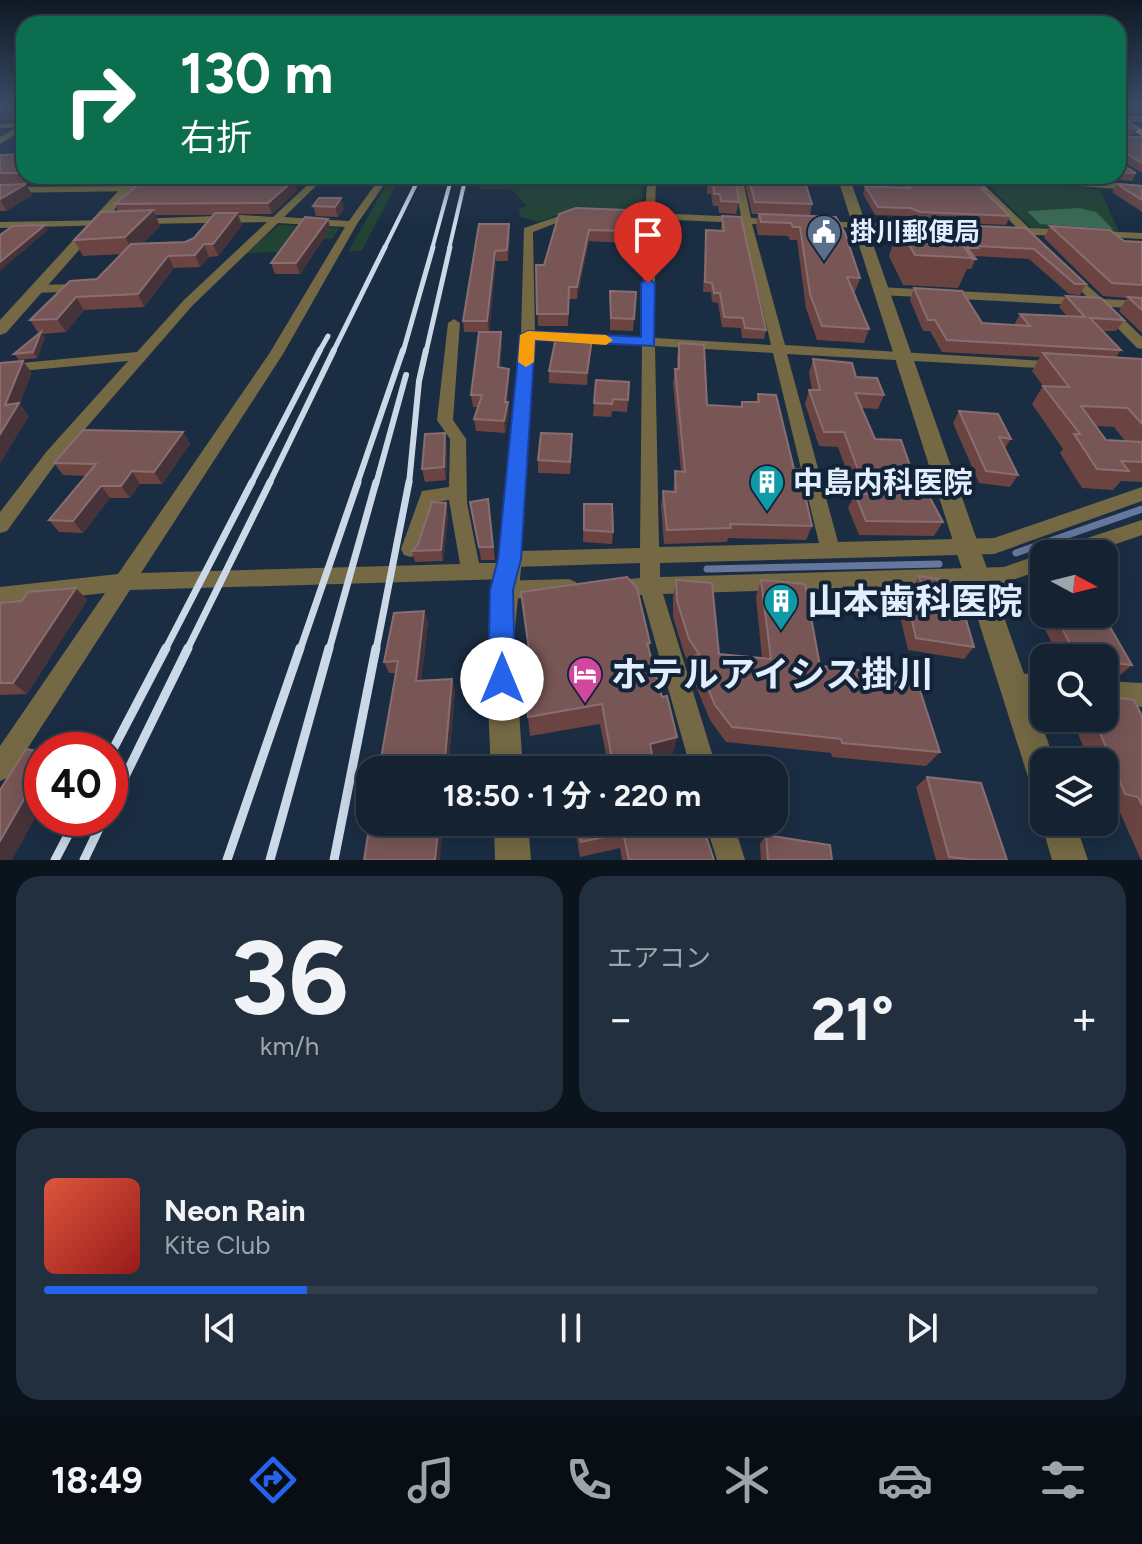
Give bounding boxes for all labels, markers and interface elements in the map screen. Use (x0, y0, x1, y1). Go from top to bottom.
text: 130 m (180, 40, 333, 107)
icon: right (48, 48, 152, 152)
text: 右折 (180, 116, 252, 159)
pin (614, 201, 682, 283)
icon: arrive (626, 213, 670, 257)
public building icon: 掛川郵便局 (805, 213, 843, 263)
place label: 掛川郵便局 (850, 216, 980, 248)
building icon: 中島内科医院 (748, 463, 786, 513)
place label: 中島内科医院 (793, 464, 973, 501)
north arrow (1030, 540, 1118, 628)
map controls (1030, 540, 1118, 836)
place label: 山本歯科医院 (807, 580, 1023, 623)
building icon: 山本歯科医院 (762, 582, 800, 632)
position arrow (460, 637, 544, 721)
button: search (1030, 644, 1118, 732)
place label: ホテルアイシス掛川 (611, 653, 933, 696)
hotel icon: ホテルアイシス掛川 (566, 655, 604, 705)
speed limit sign: 40 (24, 732, 128, 836)
button: layers (1030, 748, 1118, 836)
text: 18:50 · 1 分 · 220 m (443, 777, 701, 814)
text: 36 (230, 915, 349, 1040)
text: エアコン (607, 942, 711, 974)
text: 21° (811, 983, 894, 1055)
text: − (607, 992, 634, 1045)
text: + (1071, 992, 1098, 1045)
text: km/h (260, 1030, 319, 1062)
text: Neon Rain (164, 1192, 306, 1229)
text: Kite Club (164, 1229, 270, 1261)
icon: previous (198, 1306, 242, 1350)
icon: pause (549, 1306, 593, 1350)
icon: next (900, 1306, 944, 1350)
icon: directions (245, 1452, 301, 1508)
icon: music (403, 1452, 459, 1508)
icon: phone (561, 1452, 617, 1508)
icon: climate (719, 1452, 775, 1508)
icon: car (877, 1452, 933, 1508)
icon: filters (1035, 1452, 1091, 1508)
text: 18:49 (51, 1459, 143, 1502)

